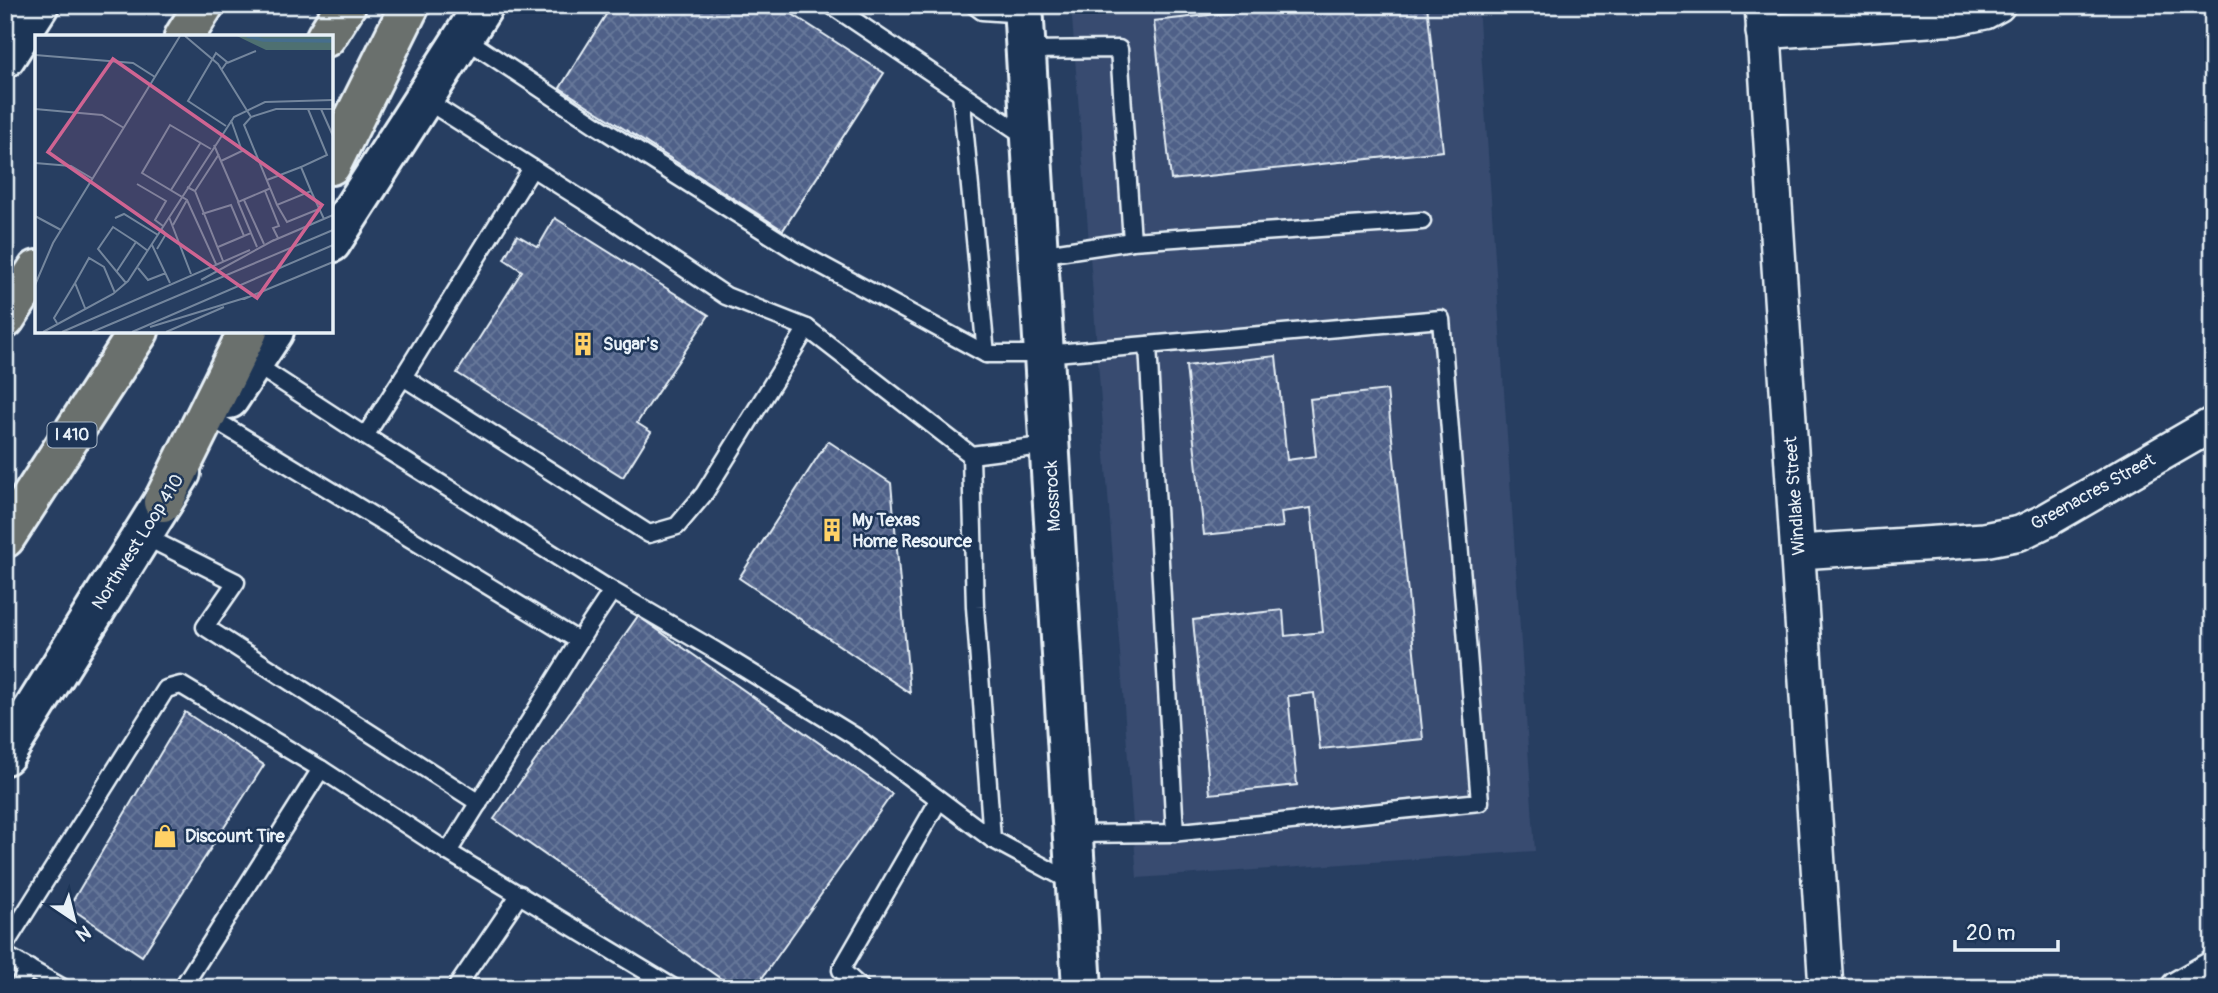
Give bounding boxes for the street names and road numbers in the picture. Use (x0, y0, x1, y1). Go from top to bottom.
road number: I 410 (48, 422, 96, 448)
street label: Windlake Street (1779, 435, 1811, 556)
street label: Greenacres Street (2027, 448, 2160, 536)
street label: Mossrock (1040, 459, 1066, 532)
street label: Northwest Loop 410 (87, 470, 189, 614)

